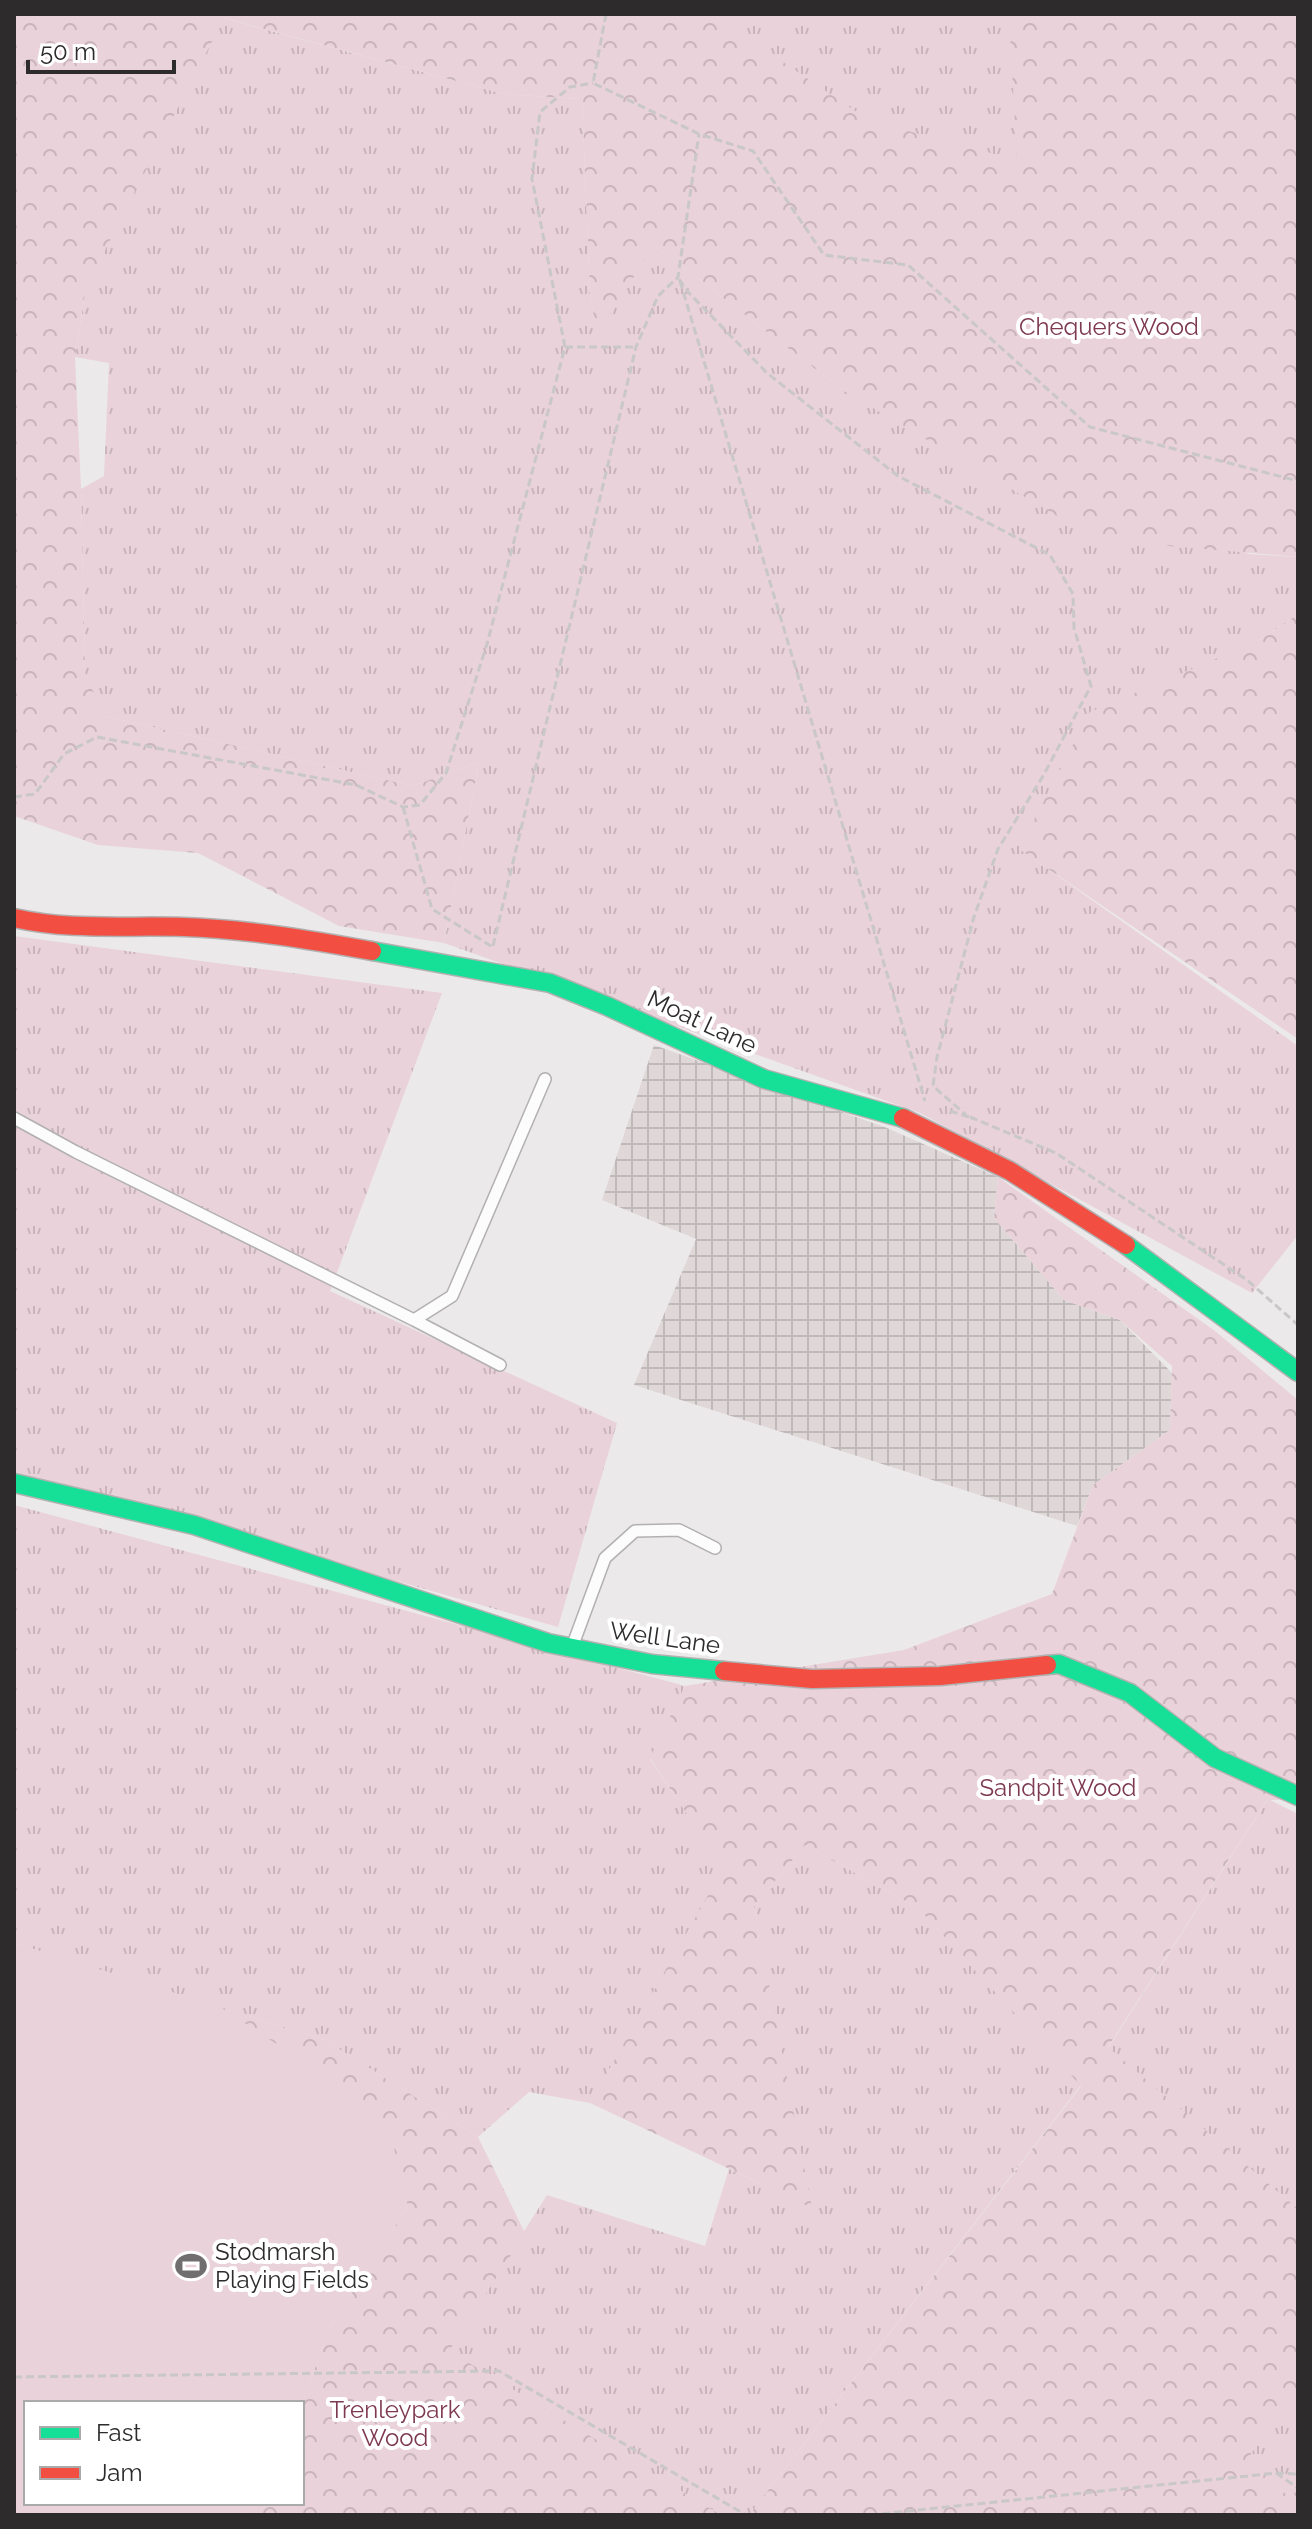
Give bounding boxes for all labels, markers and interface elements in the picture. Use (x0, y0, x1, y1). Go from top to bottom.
scale bar (28, 24, 174, 74)
text: 50 m (40, 37, 96, 66)
park label: Chequers Wood (1019, 312, 1199, 341)
street label: Moat Lane (643, 984, 762, 1060)
street label: Well Lane (608, 1615, 722, 1660)
park label: Sandpit Wood (980, 1773, 1136, 1802)
place label: Stodmarsh Playing Fields (215, 2237, 369, 2294)
sports icon: Stodmarsh Playing Fields (174, 2249, 208, 2283)
park label: Trenleypark Wood (330, 2395, 461, 2452)
legend (24, 2401, 304, 2505)
text: Fast (96, 2418, 141, 2447)
text: Jam (96, 2458, 142, 2487)

